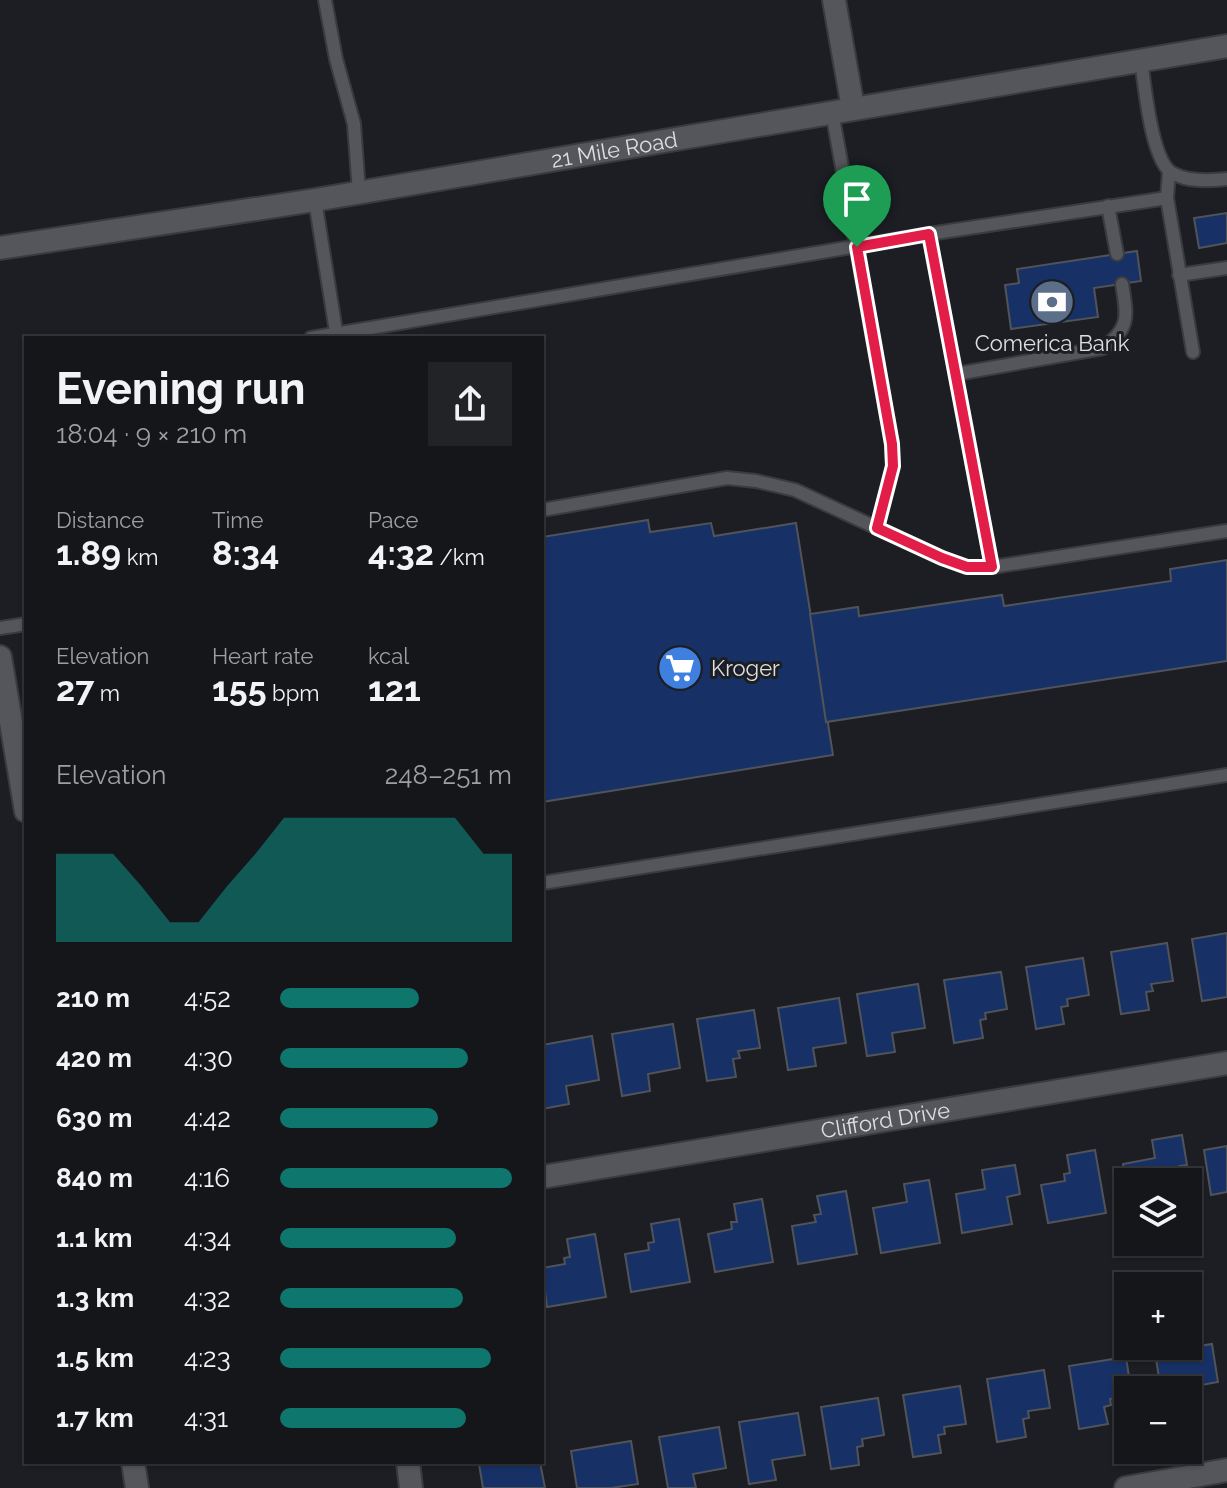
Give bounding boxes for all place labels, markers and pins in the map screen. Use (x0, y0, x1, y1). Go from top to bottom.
pin (823, 165, 891, 247)
bank icon: Comerica Bank (1028, 278, 1076, 326)
place label: Comerica Bank (975, 330, 1130, 356)
supermarket icon: Kroger (656, 644, 704, 692)
place label: Kroger (711, 655, 780, 681)

